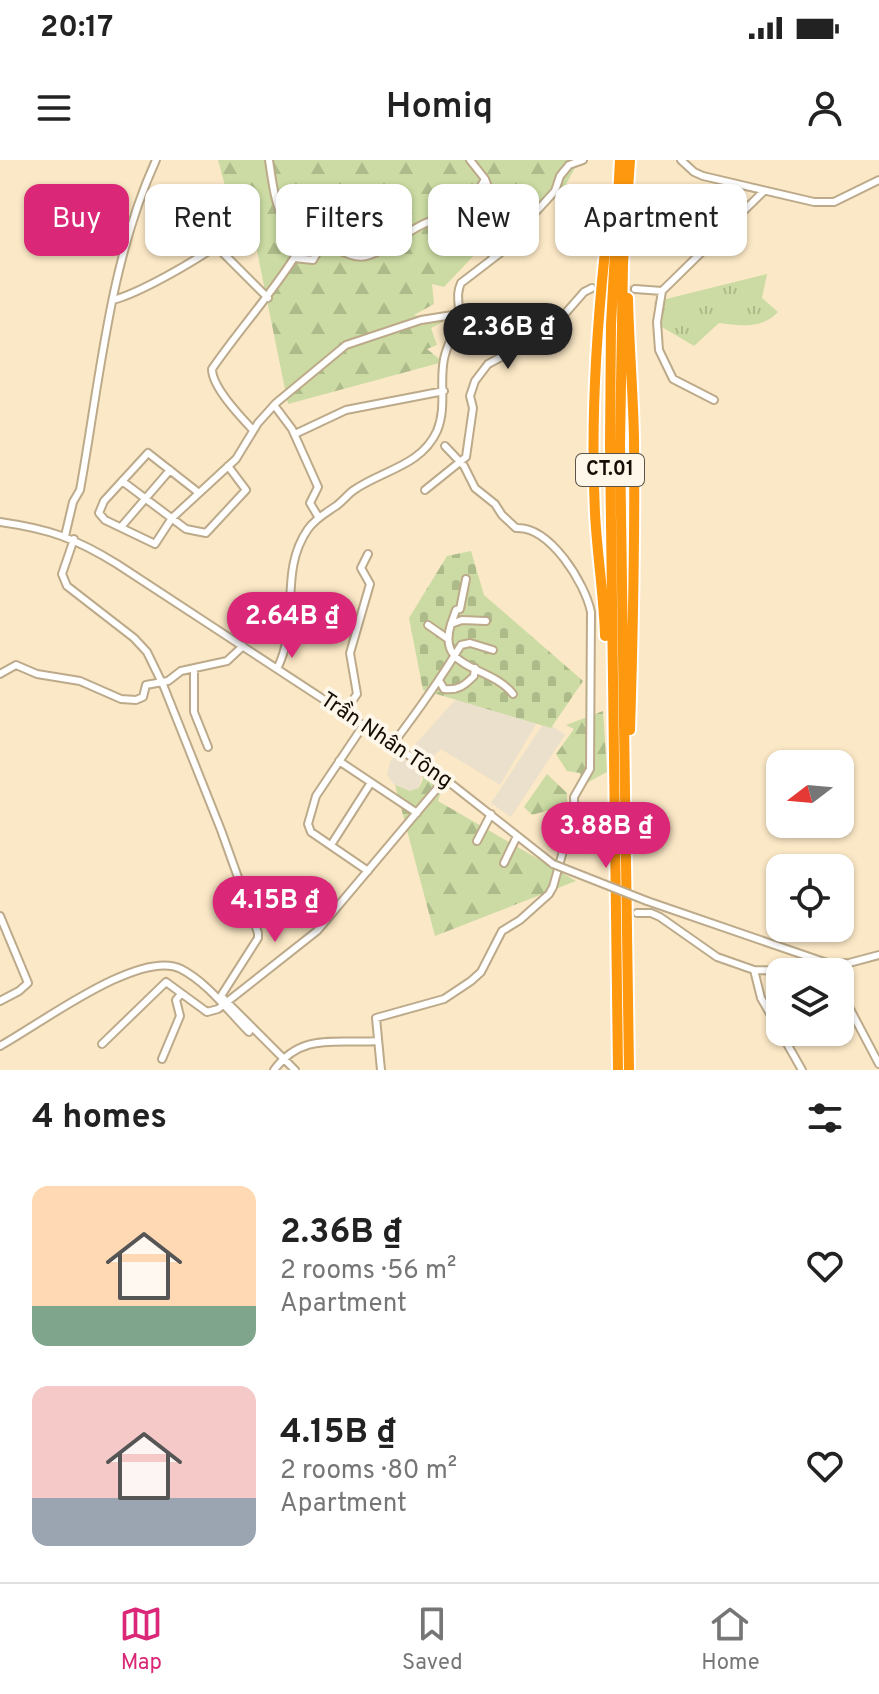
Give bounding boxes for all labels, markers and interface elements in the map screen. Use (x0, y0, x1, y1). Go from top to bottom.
text: 20:17 (40, 10, 113, 47)
text: Homiq (386, 85, 493, 131)
icon: menu (32, 86, 76, 130)
icon: person (803, 86, 847, 130)
chip: Buy (24, 184, 129, 256)
chip: Rent (145, 184, 260, 256)
chip: Filters (276, 184, 412, 256)
chip: New (428, 184, 539, 256)
chip: Apartment (555, 184, 747, 256)
pin: 2.36B ₫ (434, 303, 582, 371)
text: 2.36B ₫ (461, 312, 555, 345)
road number: CT.01 (576, 454, 644, 486)
pin: 2.64B ₫ (218, 592, 366, 660)
text: 2.64B ₫ (245, 601, 339, 634)
street label: Trần Nhân Tông (315, 685, 458, 795)
north arrow (766, 750, 854, 838)
map controls (766, 750, 854, 1046)
pin: 3.88B ₫ (532, 802, 680, 870)
text: 3.88B ₫ (559, 811, 653, 844)
button: locate (766, 854, 854, 942)
pin: 4.15B ₫ (201, 876, 349, 944)
text: 4.15B ₫ (231, 885, 319, 918)
button: layers (766, 958, 854, 1046)
icon: filters (803, 1096, 847, 1140)
text: 4 homes (32, 1097, 167, 1140)
text: 2.36B ₫ (280, 1212, 402, 1255)
icon: home (96, 1218, 192, 1314)
icon: heart (803, 1244, 847, 1288)
text: 2 rooms · 56 m² (280, 1255, 456, 1288)
text: Apartment (280, 1288, 407, 1321)
text: 4.15B ₫ (280, 1412, 396, 1455)
icon: home (96, 1418, 192, 1514)
icon: heart (803, 1444, 847, 1488)
text: 2 rooms · 80 m² (280, 1455, 457, 1488)
text: Apartment (280, 1488, 407, 1521)
tab: Map (119, 1602, 163, 1677)
tab: Saved (402, 1602, 463, 1677)
tab: Home (701, 1602, 760, 1677)

